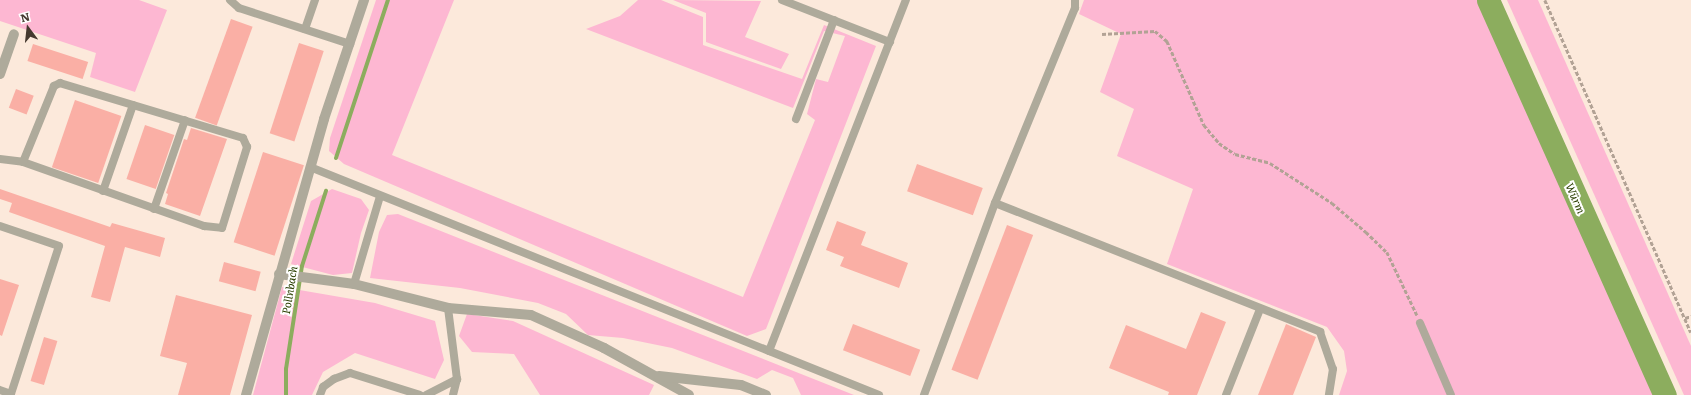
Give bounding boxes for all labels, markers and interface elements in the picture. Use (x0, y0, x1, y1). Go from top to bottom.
text: N (18, 7, 31, 25)
north arrow (8, 8, 48, 48)
water label: Würm (1563, 181, 1589, 215)
water label: Pollnbach (279, 265, 299, 315)

